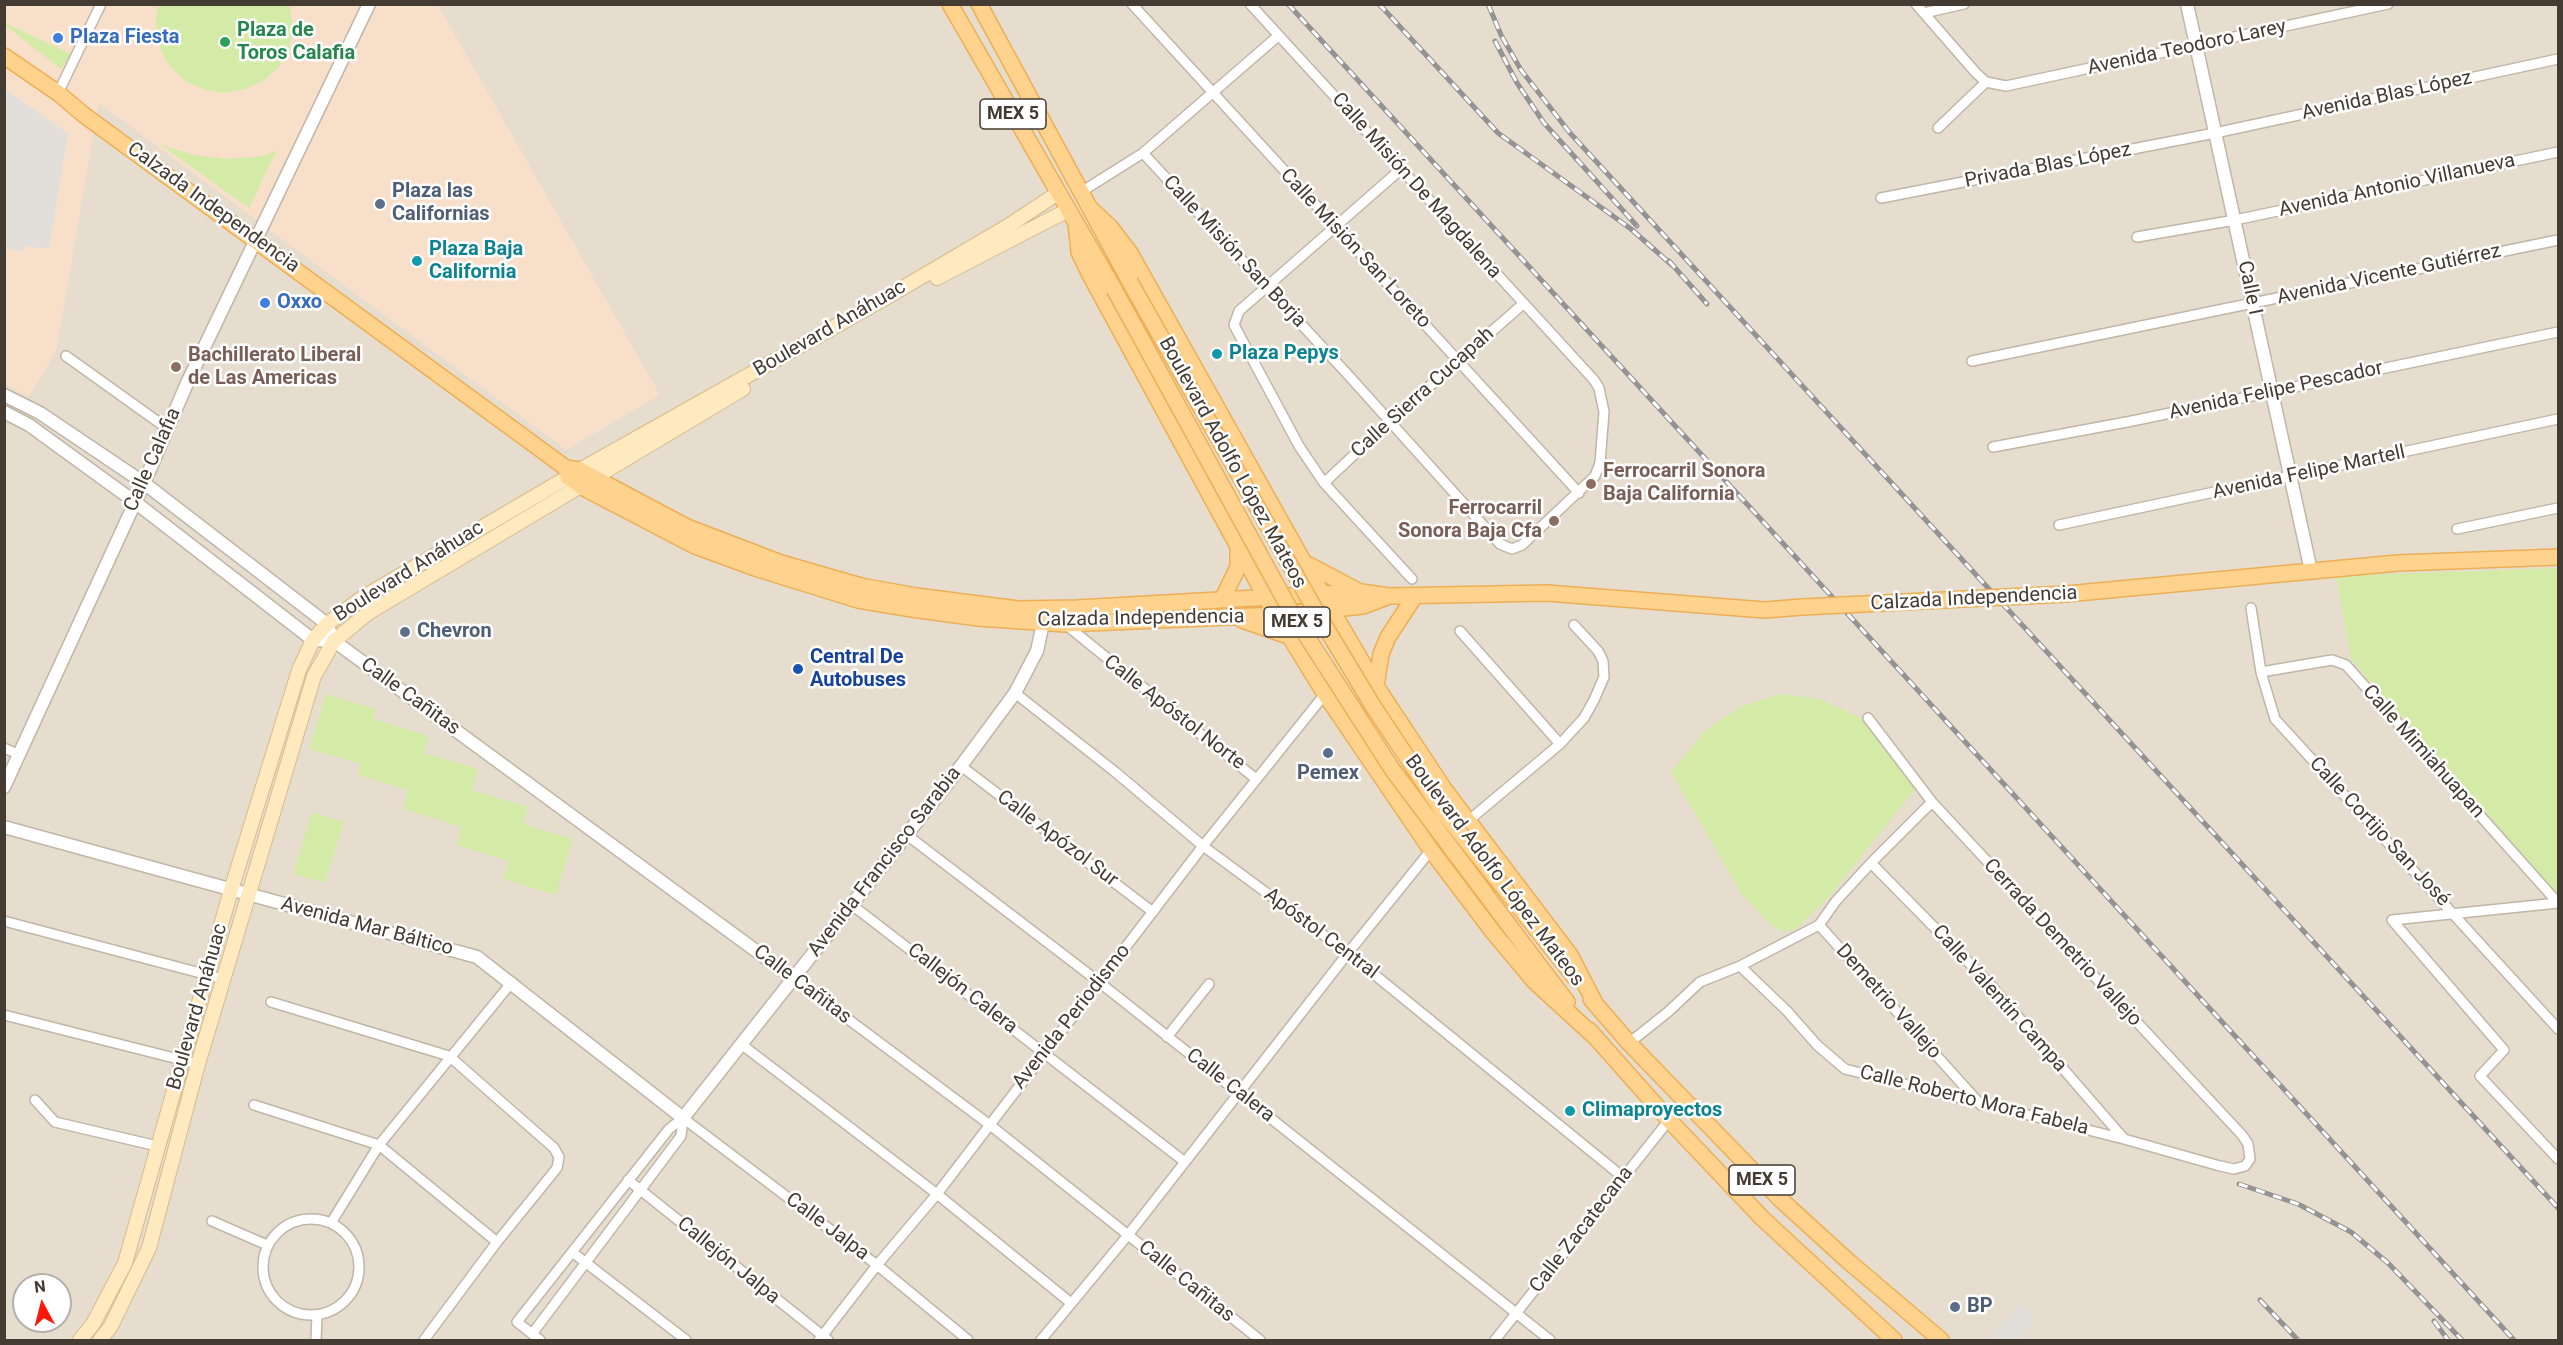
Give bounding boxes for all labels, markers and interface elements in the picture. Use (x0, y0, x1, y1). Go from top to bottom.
street label: Avenida Teodoro Larey (2085, 15, 2289, 81)
place label: Plaza de Toros Calafia (237, 19, 355, 66)
place label: Plaza Fiesta (70, 26, 180, 50)
marker: Plaza Fiesta (51, 31, 65, 45)
marker: Plaza de Toros Calafia (218, 35, 232, 49)
street label: Avenida Blas López (2300, 66, 2474, 126)
street label: Calle Misión De Magdalena (1326, 88, 1506, 284)
road number: MEX 5 (980, 99, 1046, 129)
street label: Calzada Independencia (122, 137, 304, 279)
street label: Privada Blas López (1963, 138, 2133, 194)
street label: Avenida Antonio Villanueva (2277, 149, 2517, 223)
street label: Calle Misión San Loreto (1275, 164, 1435, 334)
street label: Calle Misión San Borja (1157, 171, 1311, 333)
place label: Plaza las Californias (392, 180, 490, 227)
marker: Plaza las Californias (373, 197, 387, 211)
place label: Plaza Baja California (429, 238, 523, 285)
street label: Avenida Vicente Gutiérrez (2275, 240, 2503, 310)
marker: Plaza Baja California (410, 254, 424, 268)
street label: Calle I (2232, 259, 2266, 317)
street label: Boulevard Anáhuac (750, 276, 910, 382)
place label: Oxxo (277, 291, 322, 315)
marker: Oxxo (258, 296, 272, 310)
street label: Calle Sierra Cucapah (1347, 323, 1499, 463)
street label: Boulevard Adolfo López Mateos (1153, 333, 1311, 593)
place label: Plaza Pepys (1229, 342, 1339, 366)
place label: Bachillerato Liberal de Las Americas (188, 344, 361, 391)
marker: Plaza Pepys (1210, 347, 1224, 361)
street label: Avenida Felipe Pescador (2167, 357, 2385, 425)
marker: Bachillerato Liberal de Las Americas (169, 360, 183, 374)
street label: Calle Calafia (120, 405, 186, 515)
street label: Avenida Felipe Martell (2211, 441, 2407, 505)
place label: Ferrocarril Sonora Baja California (1603, 460, 1765, 507)
marker: Ferrocarril Sonora Baja California (1584, 477, 1598, 491)
place label: Ferrocarril Sonora Baja Cfa (1398, 497, 1542, 544)
marker: Ferrocarril Sonora Baja Cfa (1547, 514, 1561, 528)
street label: Boulevard Anáhuac (330, 516, 488, 628)
street label: Calzada Independencia (1870, 582, 2078, 616)
street label: Calzada Independencia (1037, 605, 1245, 633)
road number: MEX 5 (1264, 607, 1330, 637)
place label: Chevron (417, 620, 492, 644)
marker: Chevron (398, 625, 412, 639)
place label: Central De Autobuses (810, 646, 906, 693)
street label: Calle Apóstol Norte (1099, 650, 1249, 776)
street label: Calle Cañitas (356, 653, 464, 741)
marker: Central De Autobuses (791, 662, 805, 676)
street label: Calle Mimiahuapan (2357, 680, 2489, 824)
marker: Pemex (1321, 746, 1335, 760)
street label: Boulevard Adolfo López Mateos (1399, 751, 1589, 991)
street label: Calle Cortijo San José (2304, 752, 2454, 912)
street label: Avenida Francisco Sarabia (803, 762, 967, 962)
place label: Pemex (1297, 762, 1359, 786)
street label: Calle Apózol Sur (992, 786, 1122, 892)
street label: Cerrada Demetrio Vallejo (1978, 854, 2146, 1032)
street label: Apóstol Central (1259, 883, 1383, 985)
street label: Avenida Mar Báltico (278, 892, 456, 962)
street label: Calle Valentín Campa (1927, 920, 2071, 1078)
street label: Boulevard Anáhuac (163, 921, 233, 1093)
street label: Callejón Calera (902, 939, 1022, 1039)
street label: Calle Cañitas (748, 940, 856, 1030)
street label: Avenida Periodismo (1008, 940, 1136, 1094)
street label: Demetrio Vallejo (1830, 940, 1946, 1064)
street label: Calle Calera (1181, 1044, 1279, 1128)
street label: Calle Roberto Mora Fabela (1857, 1061, 2091, 1141)
place label: Climaproyectos (1582, 1099, 1722, 1123)
marker: Climaproyectos (1563, 1104, 1577, 1118)
street label: Calle Zacatecana (1525, 1162, 1639, 1298)
road number: MEX 5 (1729, 1165, 1795, 1195)
street label: Calle Jalpa (781, 1188, 873, 1266)
street label: Callejón Jalpa (672, 1212, 784, 1310)
street label: Calle Cañitas (1133, 1236, 1239, 1328)
north arrow (12, 1273, 72, 1333)
text: N (33, 1277, 47, 1297)
place label: BP (1967, 1295, 1993, 1319)
marker: BP (1948, 1300, 1962, 1314)

